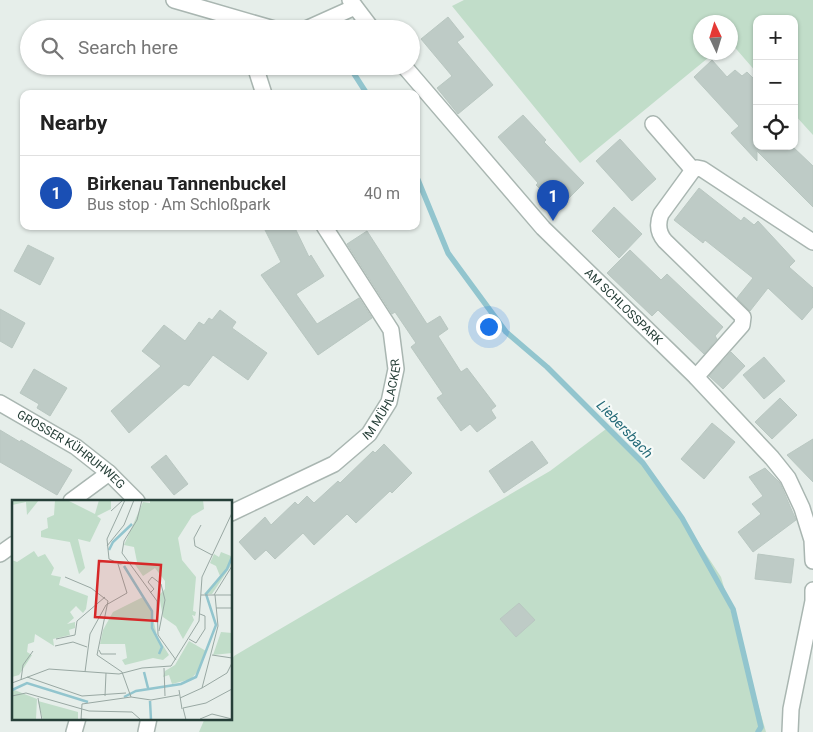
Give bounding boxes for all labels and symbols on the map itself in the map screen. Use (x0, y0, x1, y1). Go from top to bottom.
north arrow (693, 15, 738, 60)
pin: 1 (537, 180, 569, 221)
street label: AM SCHLOSSPARK (582, 266, 666, 348)
your location (476, 314, 502, 340)
street label: IM MÜHLACKER (360, 357, 403, 443)
water label: Liebersbach (594, 397, 656, 461)
street label: GROSSER KÜHRUHWEG (14, 407, 128, 492)
inset map (12, 500, 232, 720)

